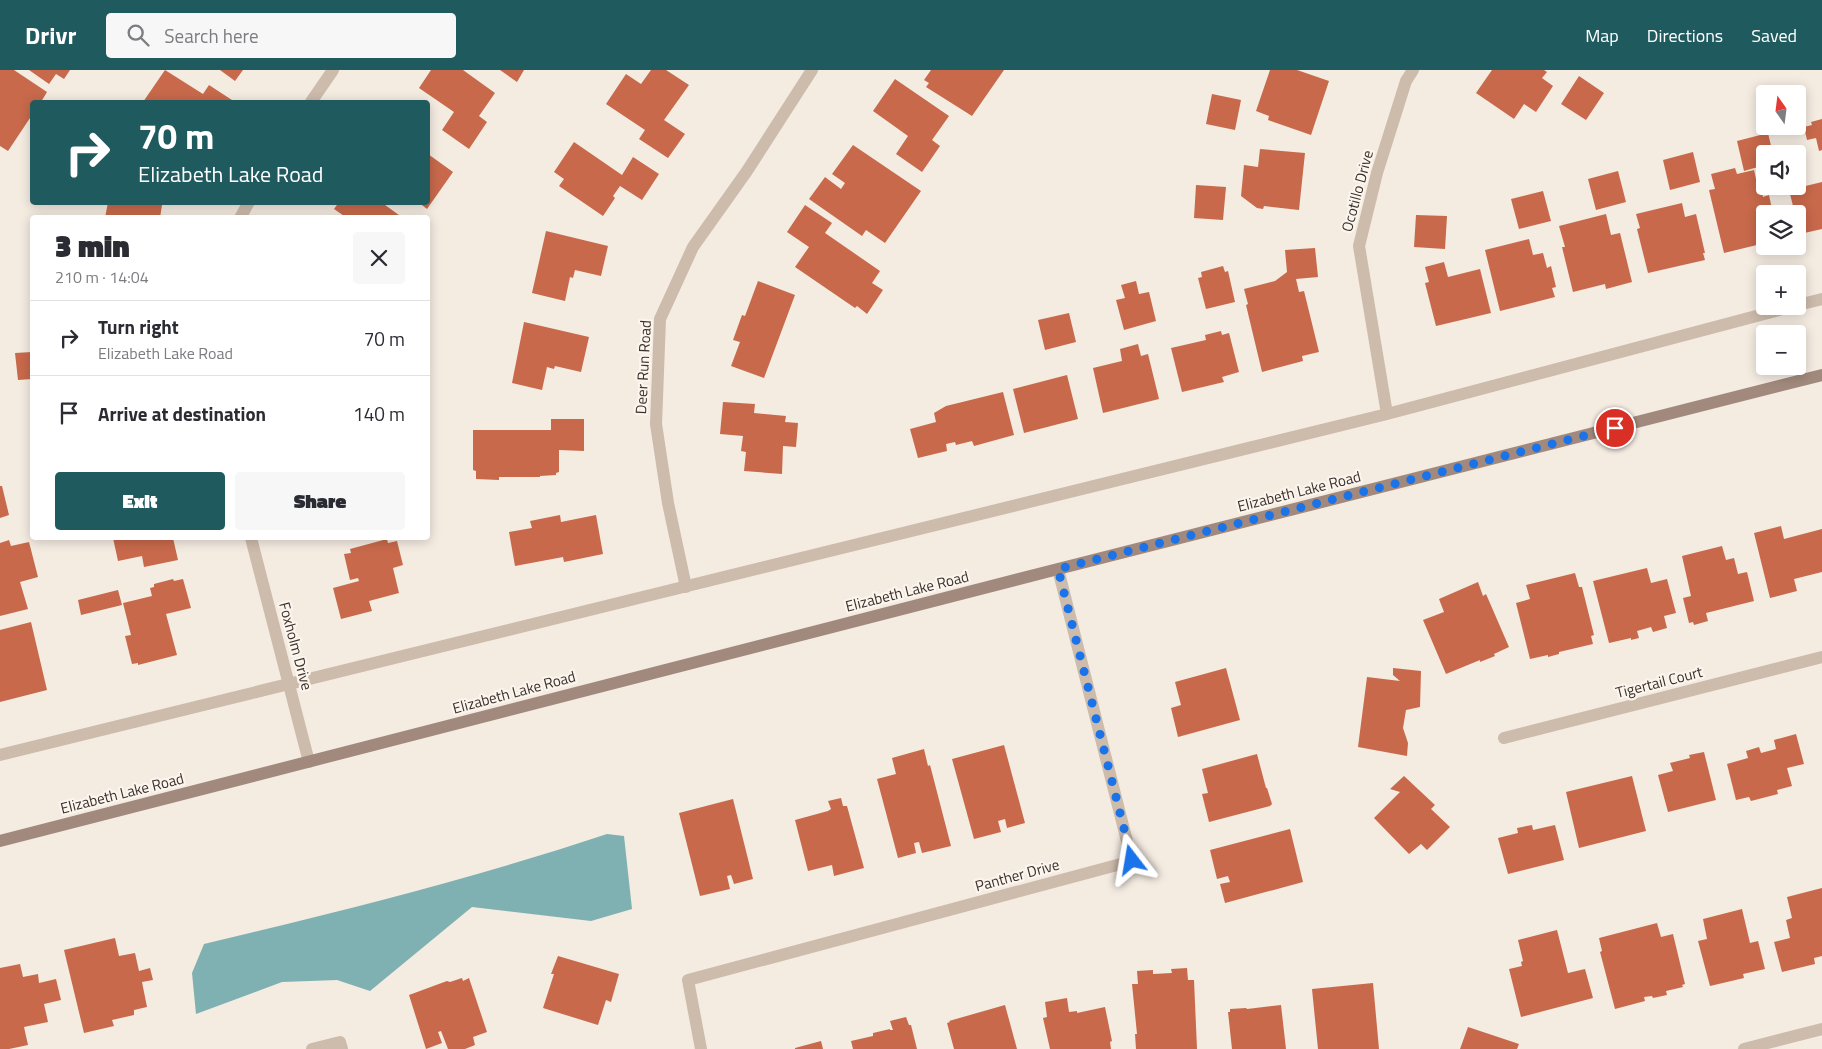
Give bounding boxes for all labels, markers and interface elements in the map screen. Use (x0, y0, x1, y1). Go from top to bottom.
search box (106, 13, 456, 58)
text: Drivr (25, 17, 76, 53)
icon: search (124, 21, 152, 49)
text: Search here (164, 21, 259, 50)
text: Map (1585, 22, 1619, 49)
text: Directions (1647, 22, 1723, 49)
text: Saved (1751, 22, 1797, 49)
north arrow (1756, 85, 1806, 135)
map controls (1756, 85, 1806, 375)
text: 70 m (138, 109, 214, 163)
icon: right (55, 120, 120, 185)
button: sound (1756, 145, 1806, 195)
street label: Ocotillo Drive (1335, 148, 1379, 234)
text: Elizabeth Lake Road (138, 157, 323, 191)
button: layers (1756, 205, 1806, 255)
text: 3 min (55, 223, 130, 269)
button: close (353, 232, 405, 284)
text: 210 m · 14:04 (55, 265, 149, 289)
button: + (1756, 265, 1806, 315)
text: Turn right (98, 312, 179, 341)
street label: Deer Run Road (629, 319, 657, 415)
icon: right (55, 324, 83, 352)
text: 70 m (364, 324, 405, 353)
button: − (1756, 325, 1806, 375)
text: Elizabeth Lake Road (98, 341, 233, 365)
icon: arrive (55, 399, 83, 427)
text: Arrive at destination (98, 399, 266, 428)
text: 140 m (353, 399, 405, 428)
pin (1594, 407, 1636, 449)
icon: arrive (1601, 414, 1629, 442)
street label: Elizabeth Lake Road (1235, 465, 1363, 517)
button: Exit (55, 472, 225, 530)
button: Share (235, 472, 405, 530)
street label: Elizabeth Lake Road (843, 565, 971, 617)
street label: Foxholm Drive (273, 599, 319, 693)
street label: Tigertail Court (1613, 660, 1706, 704)
street label: Elizabeth Lake Road (450, 665, 578, 719)
street label: Elizabeth Lake Road (58, 767, 186, 819)
position arrow (1105, 833, 1157, 885)
street label: Panther Drive (972, 853, 1062, 897)

